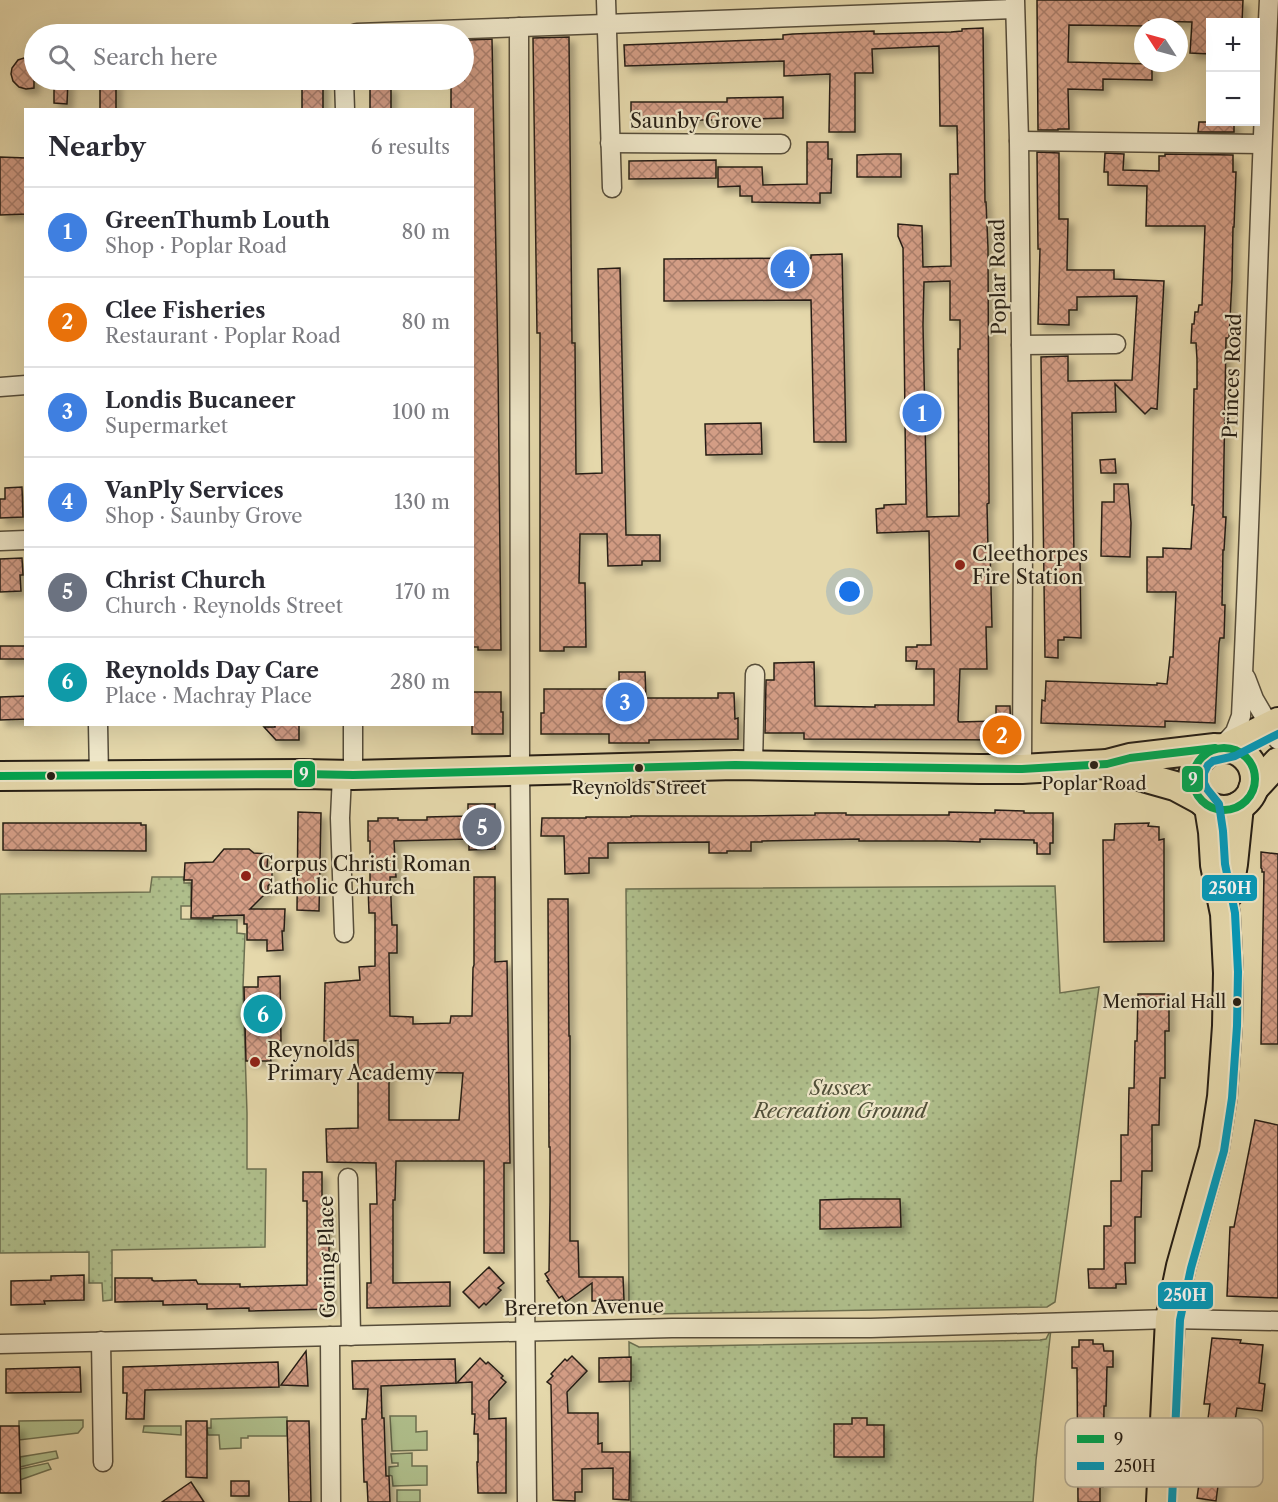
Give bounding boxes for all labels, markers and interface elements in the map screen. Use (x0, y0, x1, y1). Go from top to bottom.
north arrow (1134, 18, 1188, 72)
map controls (1206, 18, 1260, 126)
button: + (1206, 18, 1260, 72)
search box (24, 24, 474, 90)
icon: search (45, 41, 78, 74)
text: Search here (93, 44, 218, 71)
button: − (1206, 72, 1260, 126)
street label: Saunby Grove (630, 109, 762, 133)
text: Nearby (48, 131, 146, 163)
text: 6 results (371, 135, 450, 159)
text: GreenThumb Louth (105, 207, 330, 234)
street label: Poplar Road (985, 218, 1011, 336)
text: 1 (63, 220, 72, 244)
text: 80 m (402, 220, 450, 244)
text: Shop · Poplar Road (105, 234, 287, 258)
pin: 4 (770, 246, 810, 292)
text: Clee Fisheries (105, 297, 265, 324)
text: 2 (62, 310, 73, 334)
text: 80 m (402, 310, 450, 334)
street label: Princes Road (1218, 313, 1246, 439)
text: Restaurant · Poplar Road (105, 324, 341, 348)
text: Londis Bucaneer (105, 387, 295, 414)
pin: 1 (902, 390, 942, 436)
text: 3 (62, 400, 73, 424)
text: 100 m (392, 400, 450, 424)
text: Supermarket (105, 414, 228, 438)
text: VanPly Services (105, 477, 284, 504)
text: 4 (62, 490, 73, 514)
text: 130 m (394, 490, 450, 514)
text: Shop · Saunby Grove (105, 504, 303, 528)
place label: Cleethorpes Fire Station (972, 542, 1088, 589)
marker: Cleethorpes Fire Station (953, 558, 967, 572)
text: Christ Church (105, 567, 266, 594)
your location (835, 577, 864, 606)
text: 5 (62, 580, 73, 604)
text: 170 m (395, 580, 450, 604)
text: Church · Reynolds Street (105, 594, 343, 618)
text: Reynolds Day Care (105, 657, 319, 684)
text: 6 (62, 670, 73, 694)
text: 280 m (390, 670, 450, 694)
pin: 3 (606, 680, 644, 724)
text: Place · Machray Place (105, 684, 312, 708)
pin: 2 (982, 712, 1022, 758)
marker: Poplar Road (1088, 759, 1100, 771)
line badge: 9 (293, 760, 316, 788)
marker: Reynolds Street (633, 762, 645, 774)
text: 9 (299, 764, 309, 784)
line badge: 9 (1181, 765, 1204, 793)
text: 9 (1188, 769, 1198, 789)
unlabelled marker (45, 770, 57, 782)
place label: Poplar Road (1042, 773, 1147, 795)
place label: Reynolds Street (571, 777, 707, 799)
pin: 5 (462, 804, 502, 850)
place label: Corpus Christi Roman Catholic Church (258, 852, 471, 899)
marker: Corpus Christi Roman Catholic Church (239, 869, 253, 883)
line badge: 250H (1201, 874, 1258, 902)
text: 250H (1208, 878, 1252, 898)
place label: Memorial Hall (1102, 991, 1226, 1013)
pin: 6 (244, 992, 282, 1036)
marker: Memorial Hall (1231, 996, 1243, 1008)
place label: Reynolds Primary Academy (267, 1038, 436, 1085)
marker: Reynolds Primary Academy (248, 1055, 262, 1069)
park label: Sussex Recreation Ground (752, 1076, 928, 1123)
street label: Goring Place (314, 1195, 340, 1319)
line badge: 250H (1157, 1281, 1214, 1310)
text: 250H (1163, 1285, 1207, 1305)
street label: Brereton Avenue (504, 1294, 664, 1320)
legend (1065, 1418, 1263, 1487)
text: 9 (1114, 1429, 1123, 1449)
text: 250H (1114, 1456, 1156, 1476)

